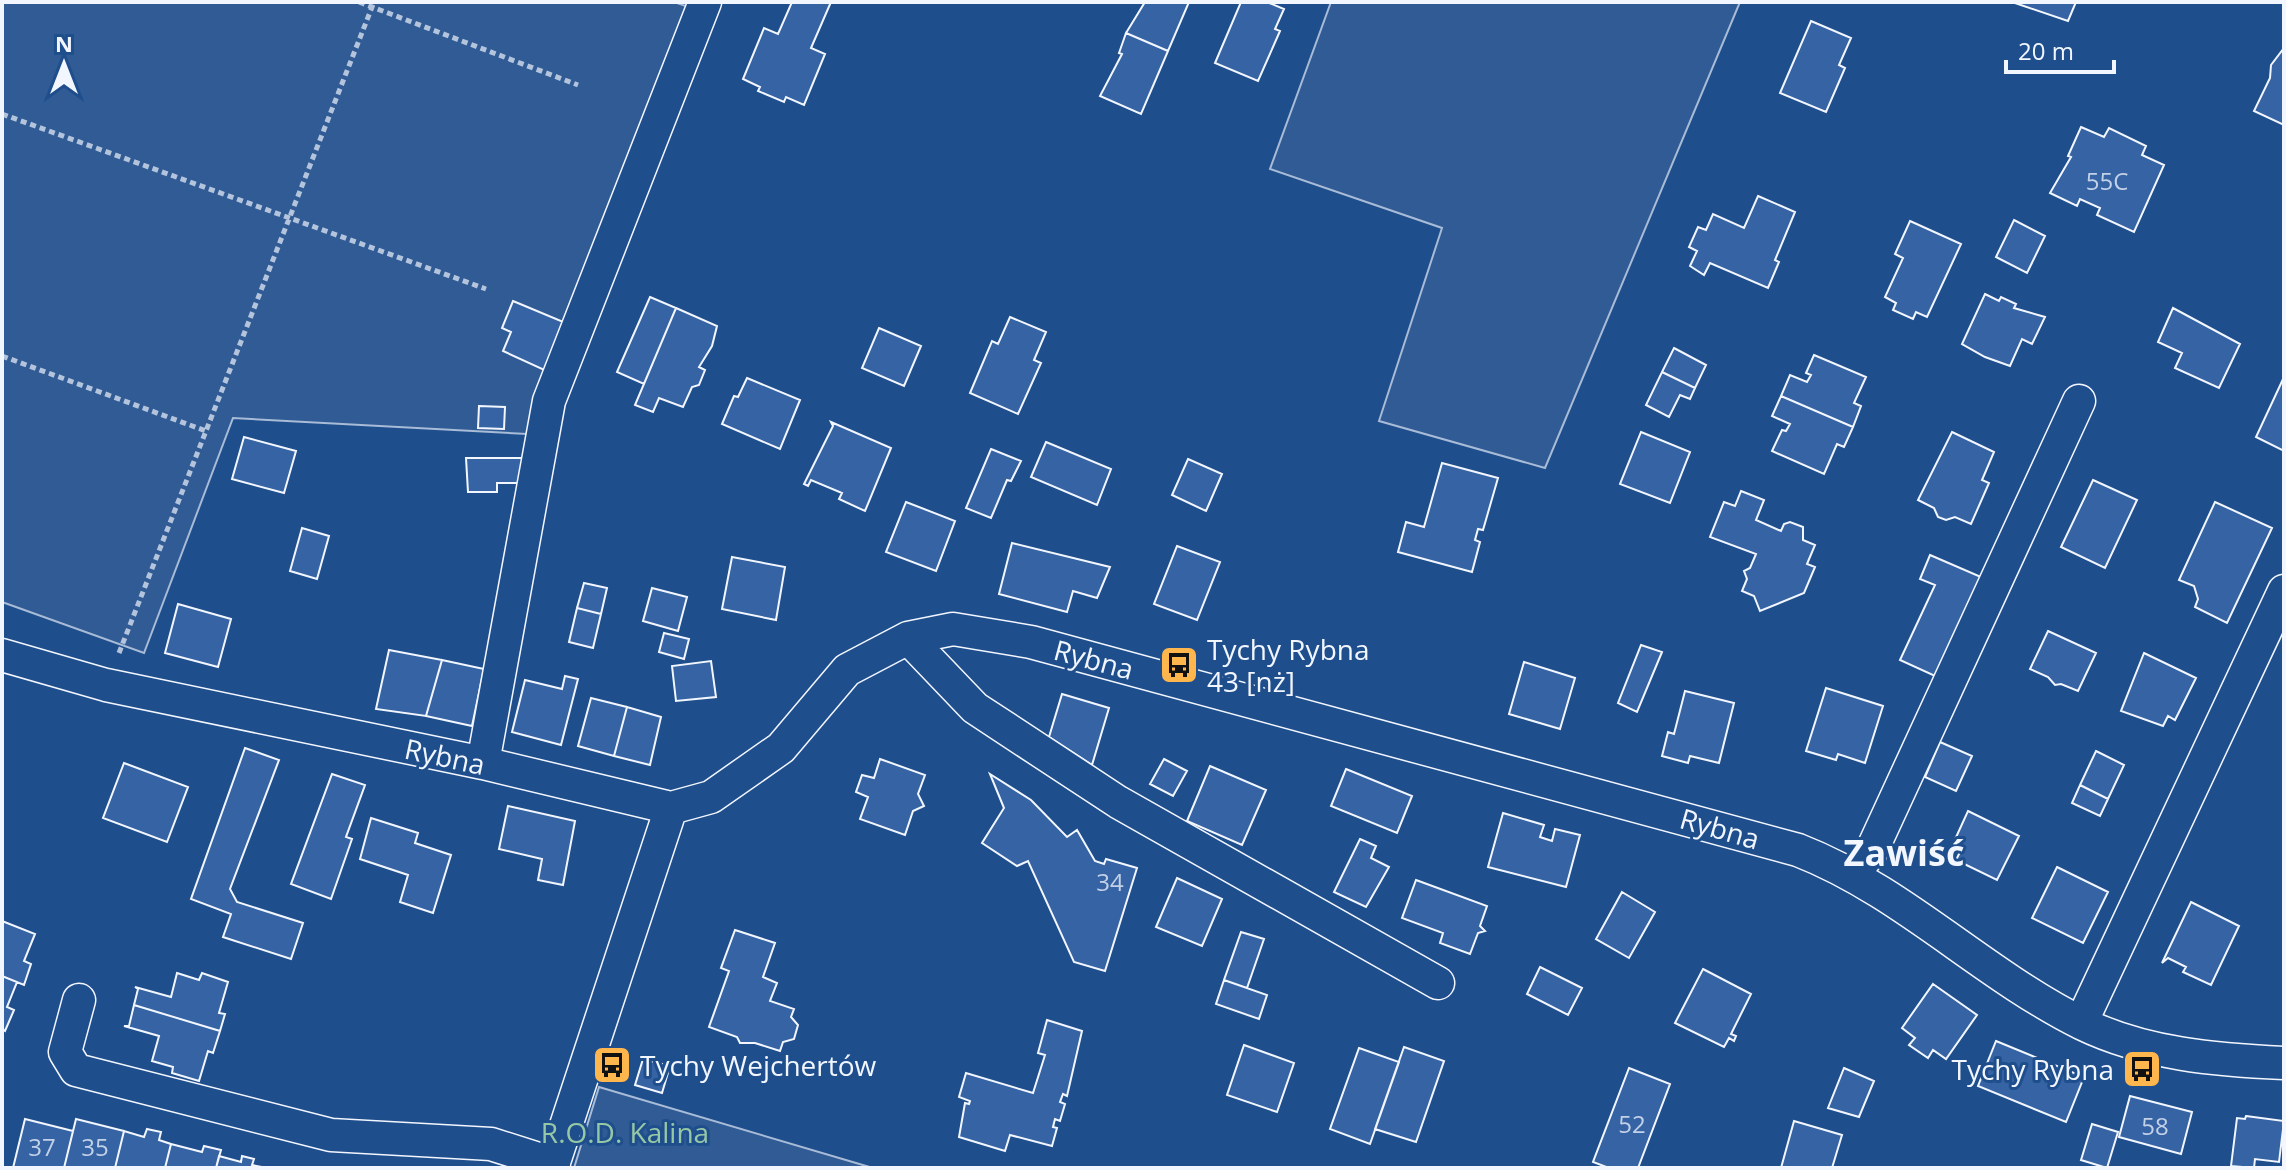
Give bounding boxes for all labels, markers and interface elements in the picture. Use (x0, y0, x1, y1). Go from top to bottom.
north arrow (24, 24, 104, 104)
scale bar (2006, 24, 2114, 74)
text: N (55, 28, 73, 58)
text: 20 m (2018, 34, 2074, 67)
house number: 55C (2086, 164, 2128, 197)
street label: Rybna (1050, 630, 1138, 688)
place label: Tychy Rybna 43 [nż] (1207, 630, 1370, 700)
bus stop icon: Tychy Rybna 43 [nż] (1158, 644, 1200, 686)
street label: Rybna (401, 729, 489, 783)
street label: Rybna (1676, 799, 1764, 857)
district label: Zawiść (1844, 828, 1964, 877)
house number: 34 (1096, 865, 1124, 898)
bus stop icon: Tychy Wejchertów (591, 1044, 633, 1086)
place label: Tychy Wejchertów (640, 1046, 877, 1084)
bus stop icon: Tychy Rybna (2121, 1048, 2163, 1090)
place label: Tychy Rybna (1951, 1050, 2114, 1088)
house number: 52 (1618, 1107, 1646, 1140)
house number: 58 (2141, 1109, 2169, 1142)
park label: R.O.D. Kalina (541, 1113, 709, 1151)
house number: 37 (28, 1130, 56, 1163)
house number: 35 (81, 1130, 109, 1163)

